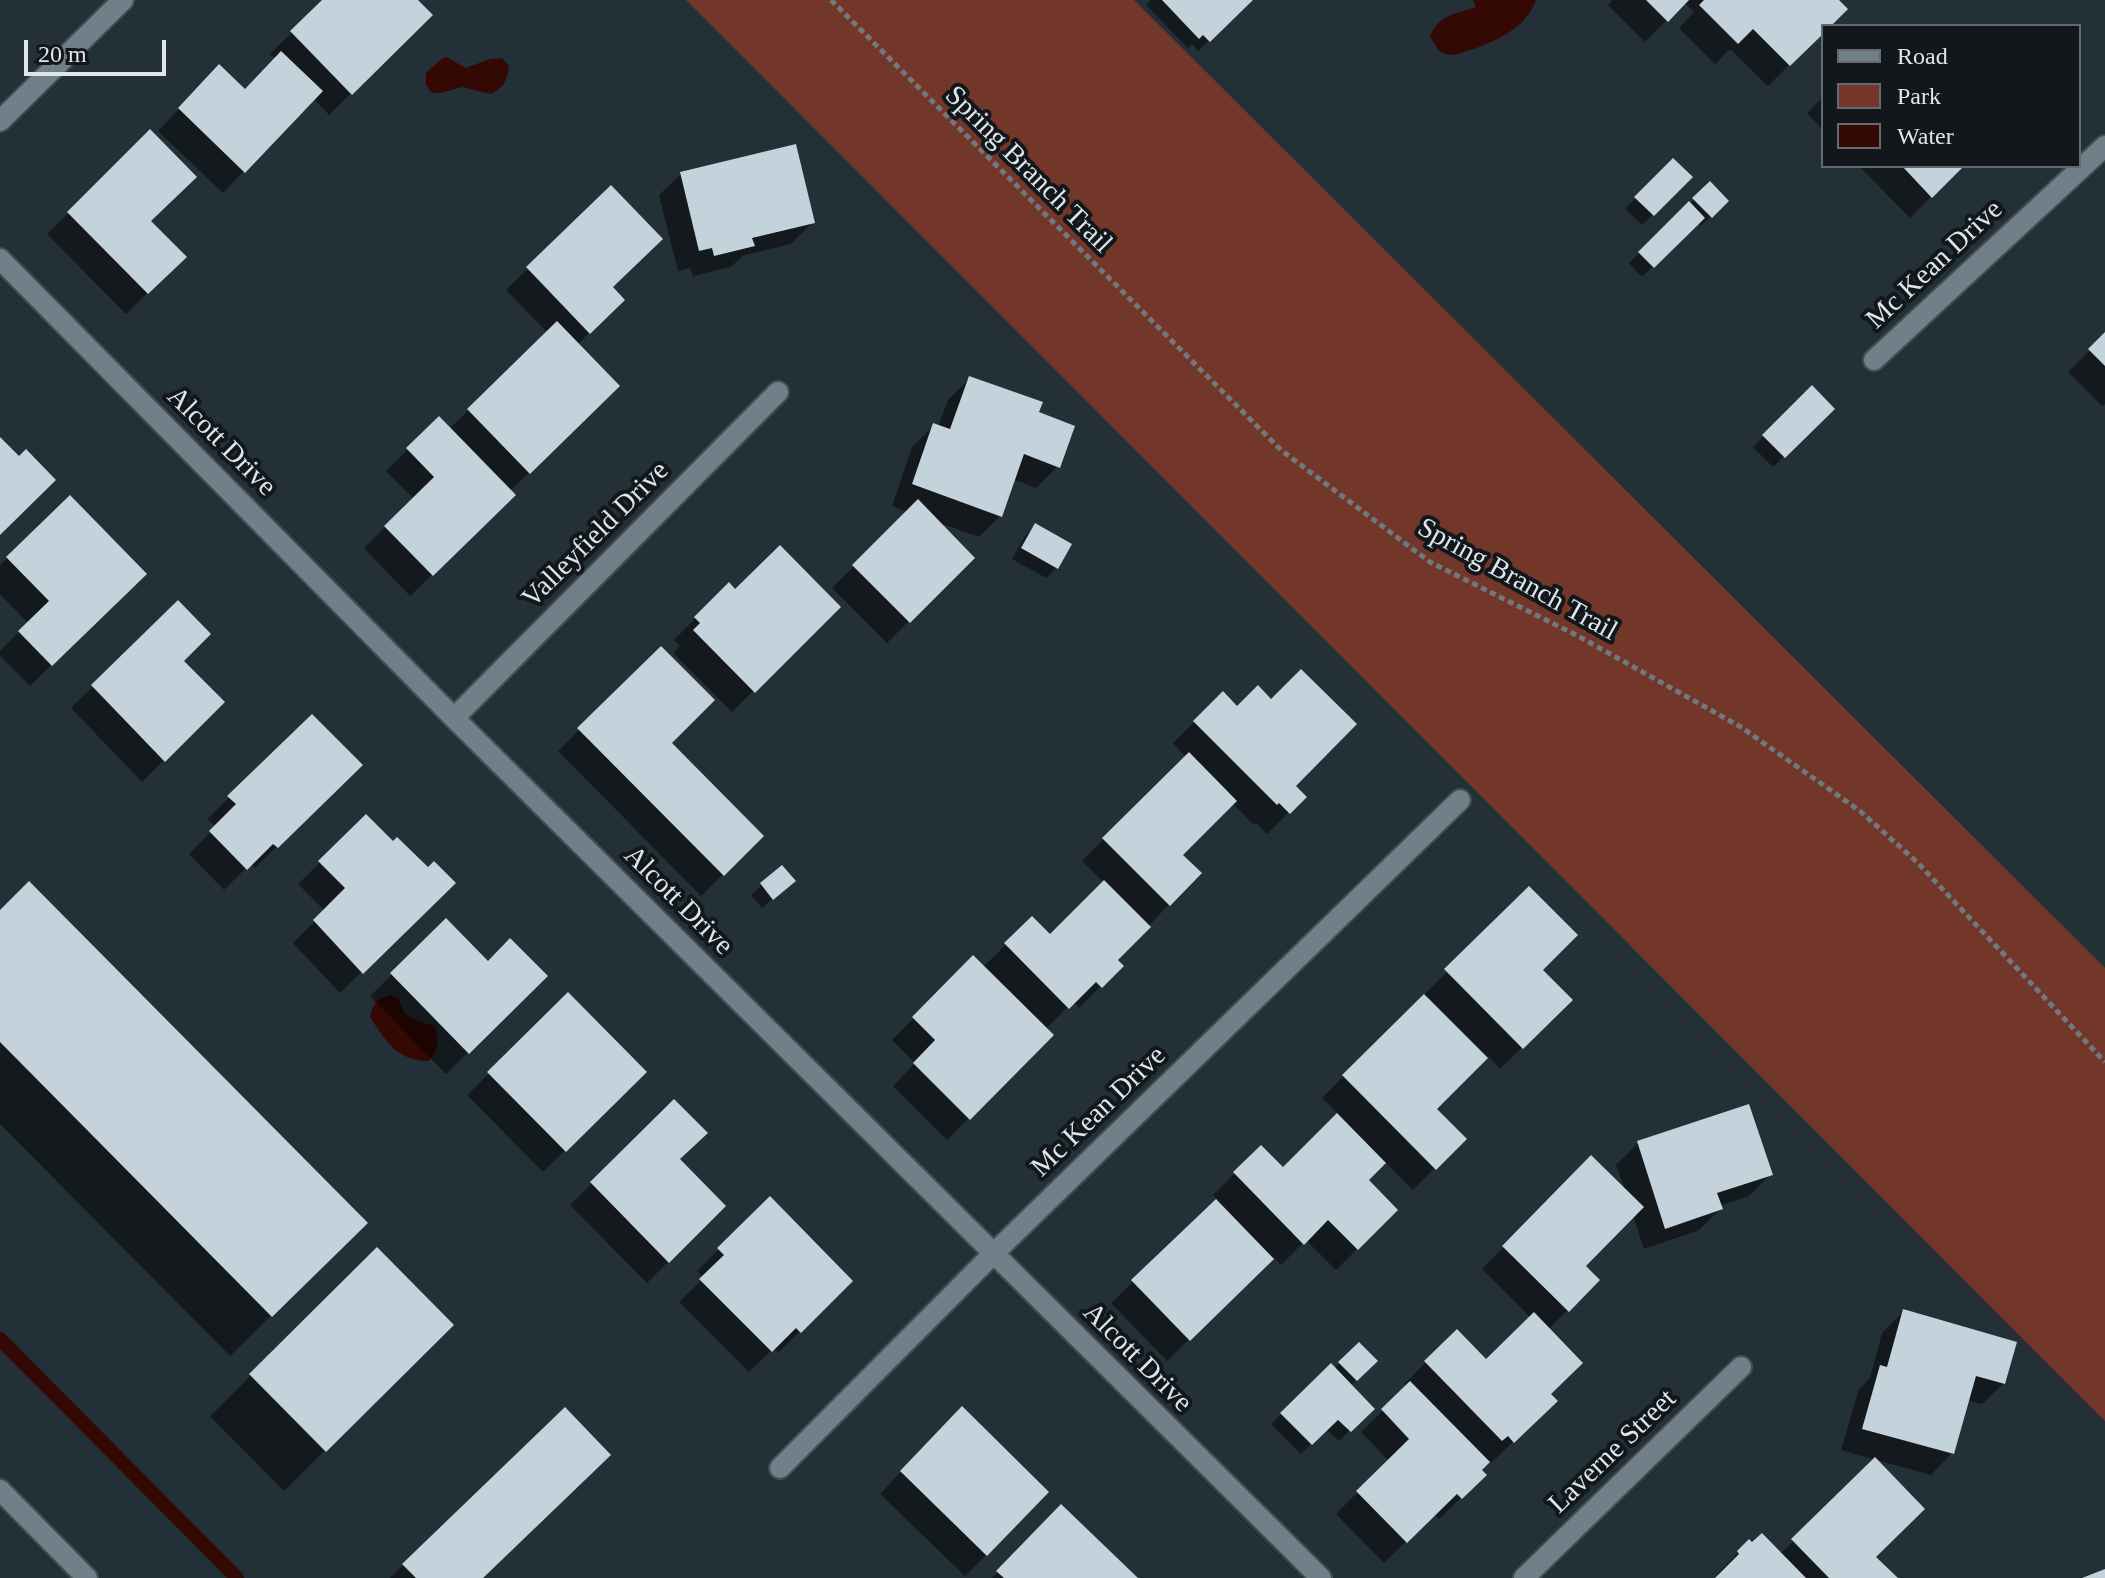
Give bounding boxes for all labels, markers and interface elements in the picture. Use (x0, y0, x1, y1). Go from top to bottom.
scale bar (28, 24, 170, 74)
legend (1821, 24, 2081, 168)
text: 20 m (38, 41, 87, 67)
text: Road (1897, 43, 1948, 69)
street label: Spring Branch Trail (937, 79, 1119, 261)
text: Park (1897, 83, 1941, 109)
text: Water (1897, 123, 1954, 149)
street label: Mc Kean Drive (1860, 193, 2010, 337)
street label: Alcott Drive (159, 380, 283, 504)
street label: Valleyfield Drive (516, 455, 676, 615)
street label: Spring Branch Trail (1411, 511, 1623, 649)
street label: Alcott Drive (616, 839, 740, 963)
street label: Mc Kean Drive (1025, 1039, 1173, 1185)
street label: Alcott Drive (1075, 1296, 1199, 1420)
street label: Laverne Street (1542, 1383, 1684, 1521)

